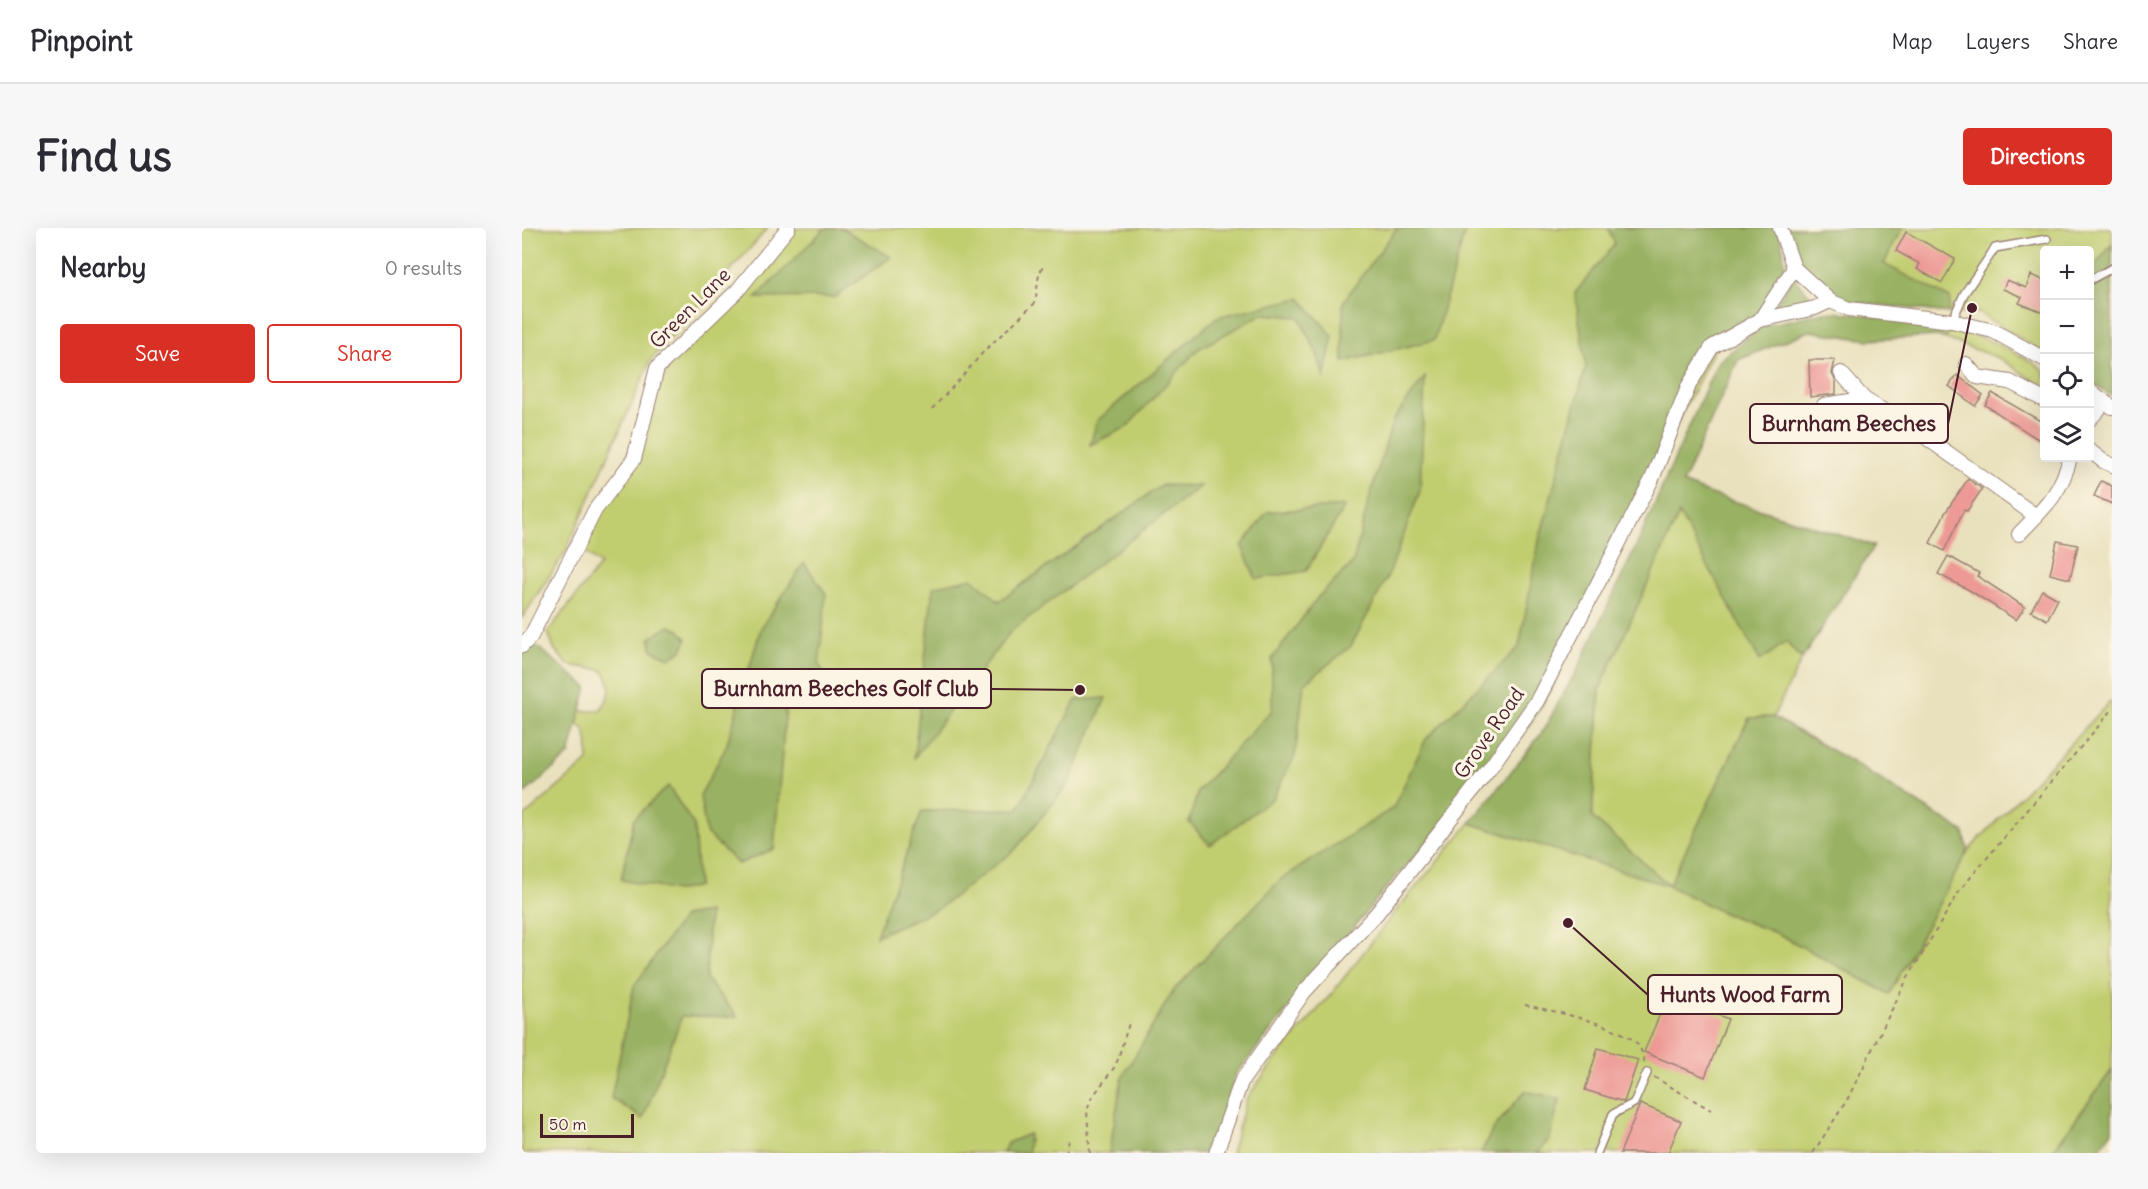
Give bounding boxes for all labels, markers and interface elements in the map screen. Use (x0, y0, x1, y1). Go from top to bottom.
text: Pinpoint (30, 23, 133, 59)
text: Map (1892, 28, 1932, 55)
text: Layers (1965, 28, 2030, 55)
text: Share (2063, 28, 2118, 55)
button: Directions (1963, 128, 2112, 185)
text: Find us (36, 130, 172, 182)
map controls (2040, 246, 2094, 462)
button: + (2040, 246, 2094, 300)
text: Nearby (60, 251, 146, 284)
text: 0 results (385, 255, 462, 280)
street label: Green Lane (644, 262, 735, 353)
button: − (2040, 300, 2094, 354)
button: Save (60, 324, 255, 383)
button: Share (267, 324, 462, 383)
button: locate (2040, 354, 2094, 408)
callout: Burnham Beeches (1750, 404, 1948, 443)
button: layers (2040, 408, 2094, 462)
text: Burnham Beeches (1762, 410, 1937, 437)
callout: Burnham Beeches Golf Club (702, 669, 991, 708)
text: Burnham Beeches Golf Club (713, 675, 979, 702)
street label: Grove Road (1448, 682, 1529, 783)
callout: Hunts Wood Farm (1648, 975, 1842, 1014)
text: Hunts Wood Farm (1660, 981, 1831, 1008)
scale bar (540, 1111, 634, 1138)
text: 50 m (549, 1114, 587, 1134)

